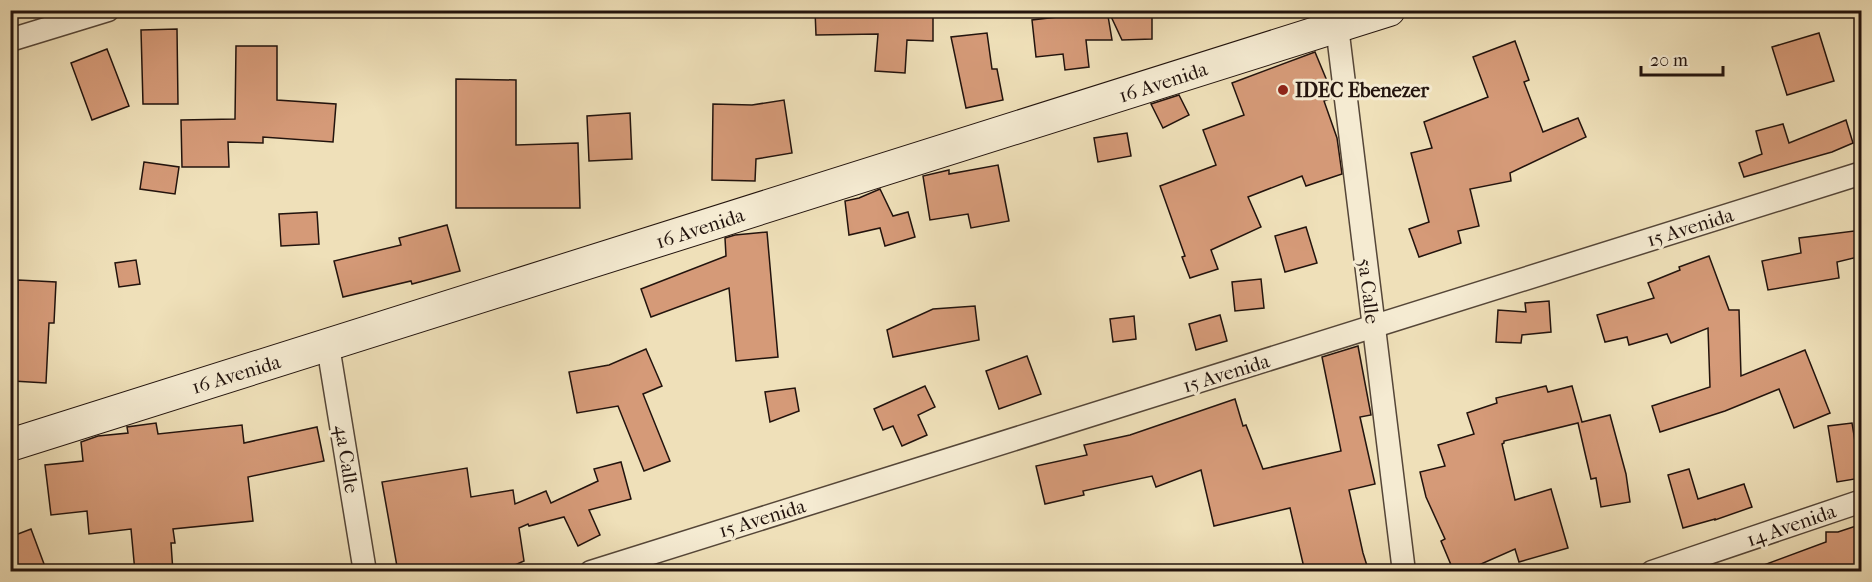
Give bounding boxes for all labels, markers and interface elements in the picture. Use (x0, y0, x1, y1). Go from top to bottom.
scale bar (1641, 39, 1724, 77)
text: 20 m (1650, 50, 1688, 71)
street label: 16 Avenida (1116, 57, 1211, 108)
place label: IDEC Ebenezer (1295, 79, 1429, 102)
marker: IDEC Ebenezer (1276, 83, 1290, 97)
street label: 16 Avenida (653, 203, 748, 254)
street label: 15 Avenida (1644, 203, 1737, 252)
street label: 5a Calle (1353, 257, 1384, 325)
street label: 15 Avenida (1180, 349, 1273, 398)
street label: 16 Avenida (189, 350, 284, 399)
street label: 4a Calle (330, 423, 363, 495)
street label: 15 Avenida (716, 494, 809, 543)
street label: 14 Avenida (1744, 499, 1839, 551)

